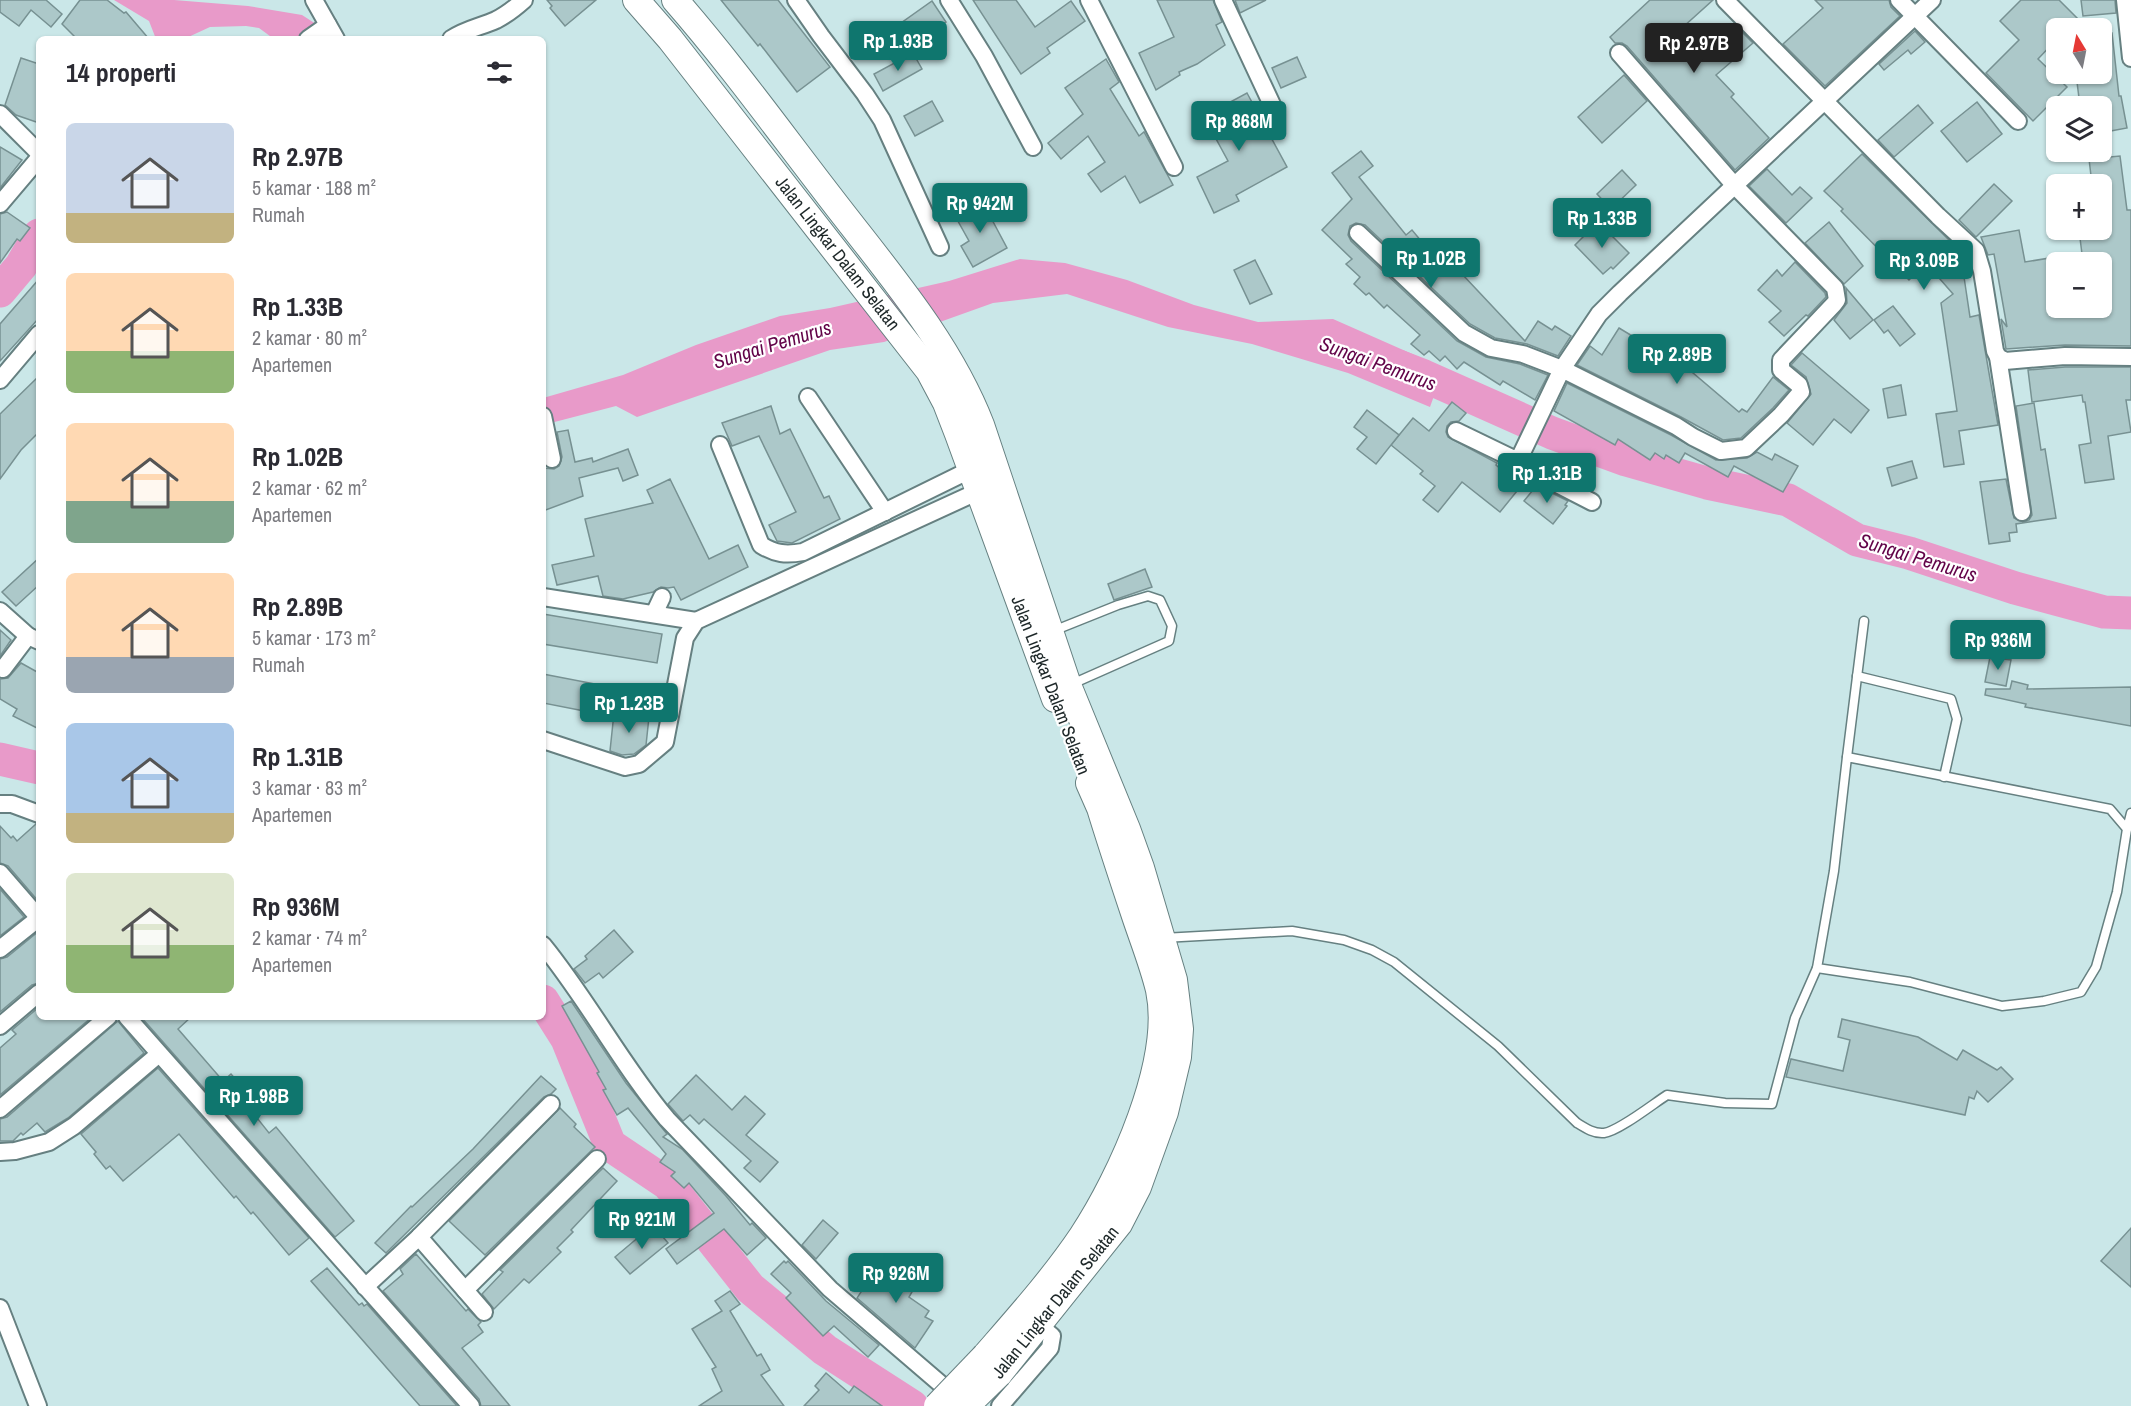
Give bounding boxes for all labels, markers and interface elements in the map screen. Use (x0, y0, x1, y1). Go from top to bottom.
north arrow (2046, 18, 2112, 84)
map controls (2046, 18, 2112, 318)
pin: Rp 1.93B (836, 21, 960, 72)
pin: Rp 2.97B (1632, 23, 1756, 74)
text: Rp 1.93B (863, 27, 933, 54)
text: Rp 2.97B (1659, 29, 1729, 56)
text: 14 properti (66, 55, 176, 90)
icon: filters (483, 56, 516, 89)
button: layers (2046, 96, 2112, 162)
pin: Rp 868M (1184, 101, 1294, 152)
text: Rp 868M (1205, 107, 1273, 134)
text: Rp 2.97B (252, 139, 343, 174)
icon: home (114, 147, 186, 219)
street label: Jalan Lingkar Dalam Selatan (770, 171, 906, 335)
text: 5 kamar · 188 m² (252, 174, 376, 201)
button: + (2046, 174, 2112, 240)
pin: Rp 942M (925, 183, 1035, 234)
text: Rp 942M (946, 189, 1014, 216)
pin: Rp 1.33B (1540, 198, 1664, 249)
text: Rumah (252, 201, 305, 228)
text: Rp 1.33B (1567, 204, 1637, 231)
pin: Rp 1.02B (1369, 238, 1493, 289)
pin: Rp 3.09B (1862, 240, 1986, 291)
text: Rp 1.02B (1396, 244, 1466, 271)
text: Rp 3.09B (1889, 246, 1959, 273)
button: − (2046, 252, 2112, 318)
text: Rp 1.33B (252, 289, 343, 324)
icon: home (114, 297, 186, 369)
water label: Sungai Pemurus (710, 313, 834, 375)
text: 2 kamar · 80 m² (252, 324, 367, 351)
water label: Sungai Pemurus (1316, 329, 1440, 397)
pin: Rp 2.89B (1615, 334, 1739, 385)
text: Rp 2.89B (1642, 340, 1712, 367)
text: Apartemen (252, 351, 332, 378)
text: Rp 1.02B (252, 439, 343, 474)
icon: home (114, 447, 186, 519)
pin: Rp 1.31B (1485, 453, 1609, 504)
text: Rp 1.31B (1512, 459, 1582, 486)
text: 2 kamar · 62 m² (252, 474, 367, 501)
text: Apartemen (252, 501, 332, 528)
water label: Sungai Pemurus (1856, 526, 1980, 588)
text: Rp 2.89B (252, 589, 343, 624)
street label: Jalan Lingkar Dalam Selatan (1005, 592, 1097, 778)
icon: home (114, 597, 186, 669)
pin: Rp 936M (1943, 620, 2053, 671)
text: 5 kamar · 173 m² (252, 624, 376, 651)
text: Rp 936M (1964, 626, 2032, 653)
text: Rumah (252, 651, 305, 678)
pin: Rp 1.23B (567, 683, 691, 734)
text: Rp 1.23B (594, 689, 664, 716)
text: Rp 1.31B (252, 739, 343, 774)
icon: home (114, 747, 186, 819)
text: 3 kamar · 83 m² (252, 774, 367, 801)
text: Apartemen (252, 801, 332, 828)
text: Rp 936M (252, 889, 340, 924)
icon: home (114, 897, 186, 969)
text: 2 kamar · 74 m² (252, 924, 367, 951)
text: Apartemen (252, 951, 332, 978)
pin: Rp 1.98B (192, 1076, 316, 1127)
text: Rp 1.98B (219, 1082, 289, 1109)
pin: Rp 921M (587, 1199, 697, 1250)
text: Rp 921M (608, 1205, 676, 1232)
street label: Jalan Lingkar Dalam Selatan (986, 1220, 1124, 1384)
pin: Rp 926M (841, 1253, 951, 1304)
text: Rp 926M (862, 1259, 930, 1286)

